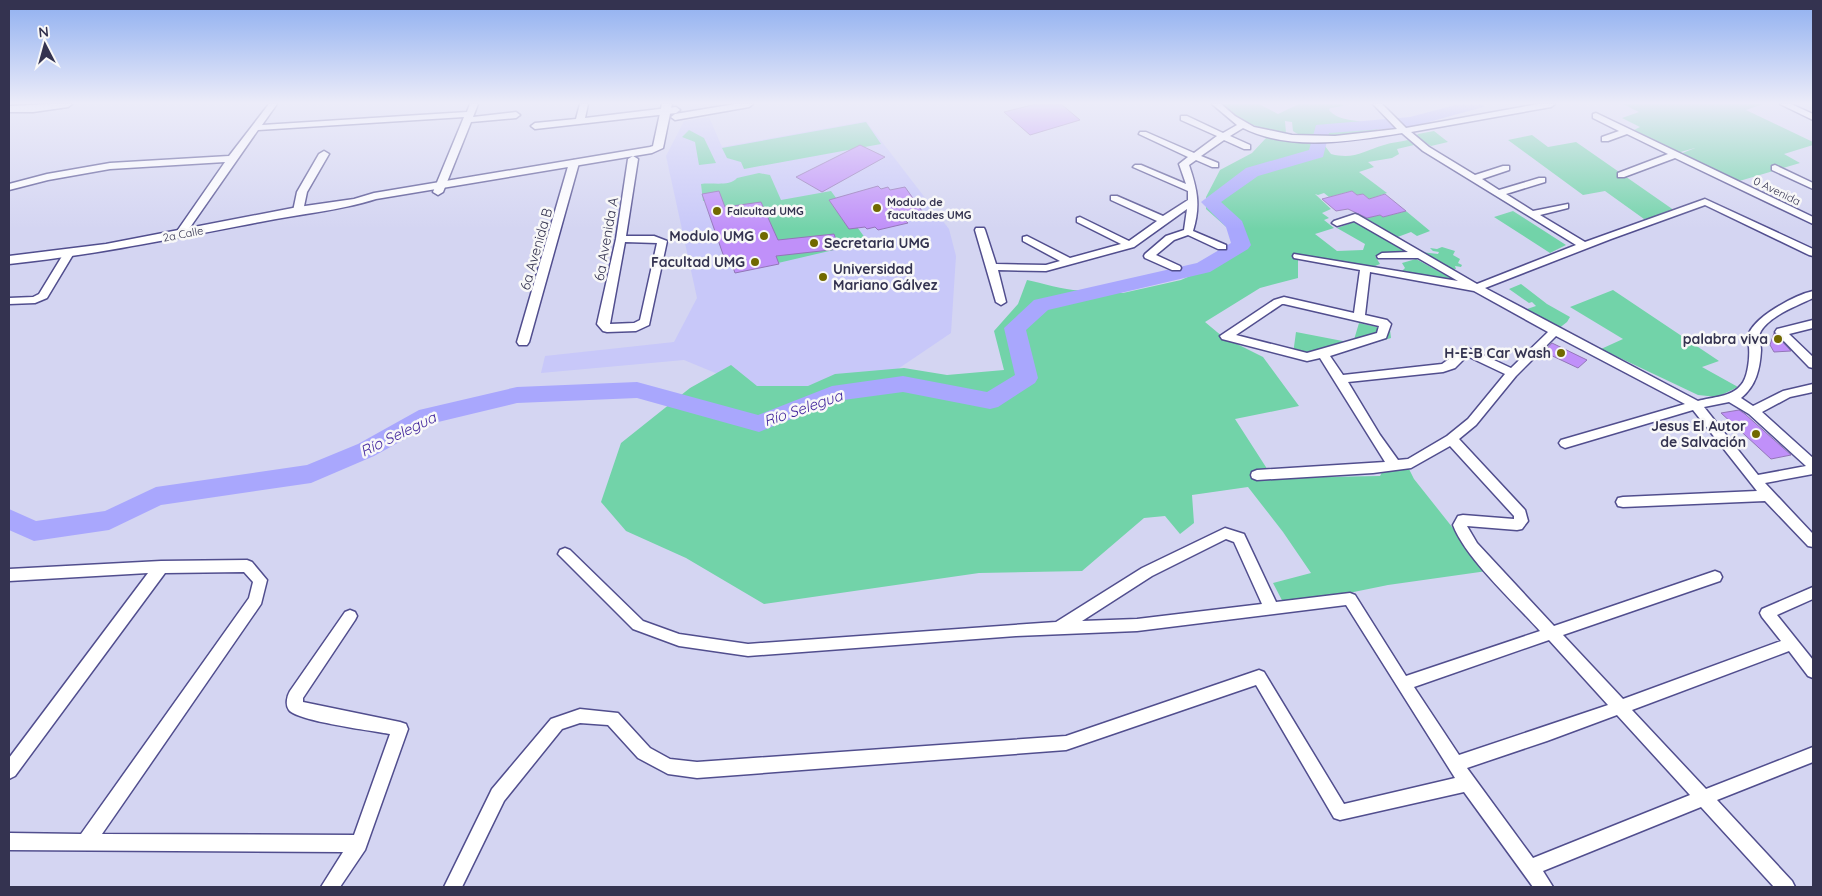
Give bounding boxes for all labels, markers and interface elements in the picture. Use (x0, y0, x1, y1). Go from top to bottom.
north arrow (20, 20, 70, 70)
text: N (38, 23, 50, 42)
street label: 0 Avenida (1751, 174, 1803, 208)
place label: Modulo de facultades UMG (887, 195, 972, 222)
street label: 6a Avenida A (590, 196, 622, 282)
marker: Modulo de facultades UMG (871, 202, 883, 214)
place label: Falcultad UMG (727, 204, 804, 218)
marker: Falcultad UMG (711, 205, 723, 217)
street label: 6a Avenida B (516, 206, 556, 292)
street label: 2a Calle (162, 223, 204, 245)
place label: Modulo UMG (669, 227, 754, 245)
marker: Modulo UMG (758, 230, 770, 242)
place label: Secretaria UMG (824, 234, 930, 252)
marker: Secretaria UMG (808, 237, 820, 249)
place label: Facultad UMG (651, 253, 745, 271)
marker: Facultad UMG (749, 256, 761, 268)
place label: Universidad Mariano Gálvez (833, 260, 938, 294)
marker: Universidad Mariano Gálvez (817, 271, 829, 283)
place label: palabra viva (1683, 330, 1768, 348)
marker: palabra viva (1772, 333, 1784, 345)
place label: H-E-B Car Wash (1444, 344, 1551, 362)
marker: H-E-B Car Wash (1555, 347, 1567, 359)
water label: Río Selegua (761, 385, 846, 430)
water label: Río Selegua (357, 407, 440, 460)
place label: Jesus El Autor de Salvación (1651, 417, 1746, 451)
marker: Jesus El Autor de Salvación (1750, 428, 1762, 440)

